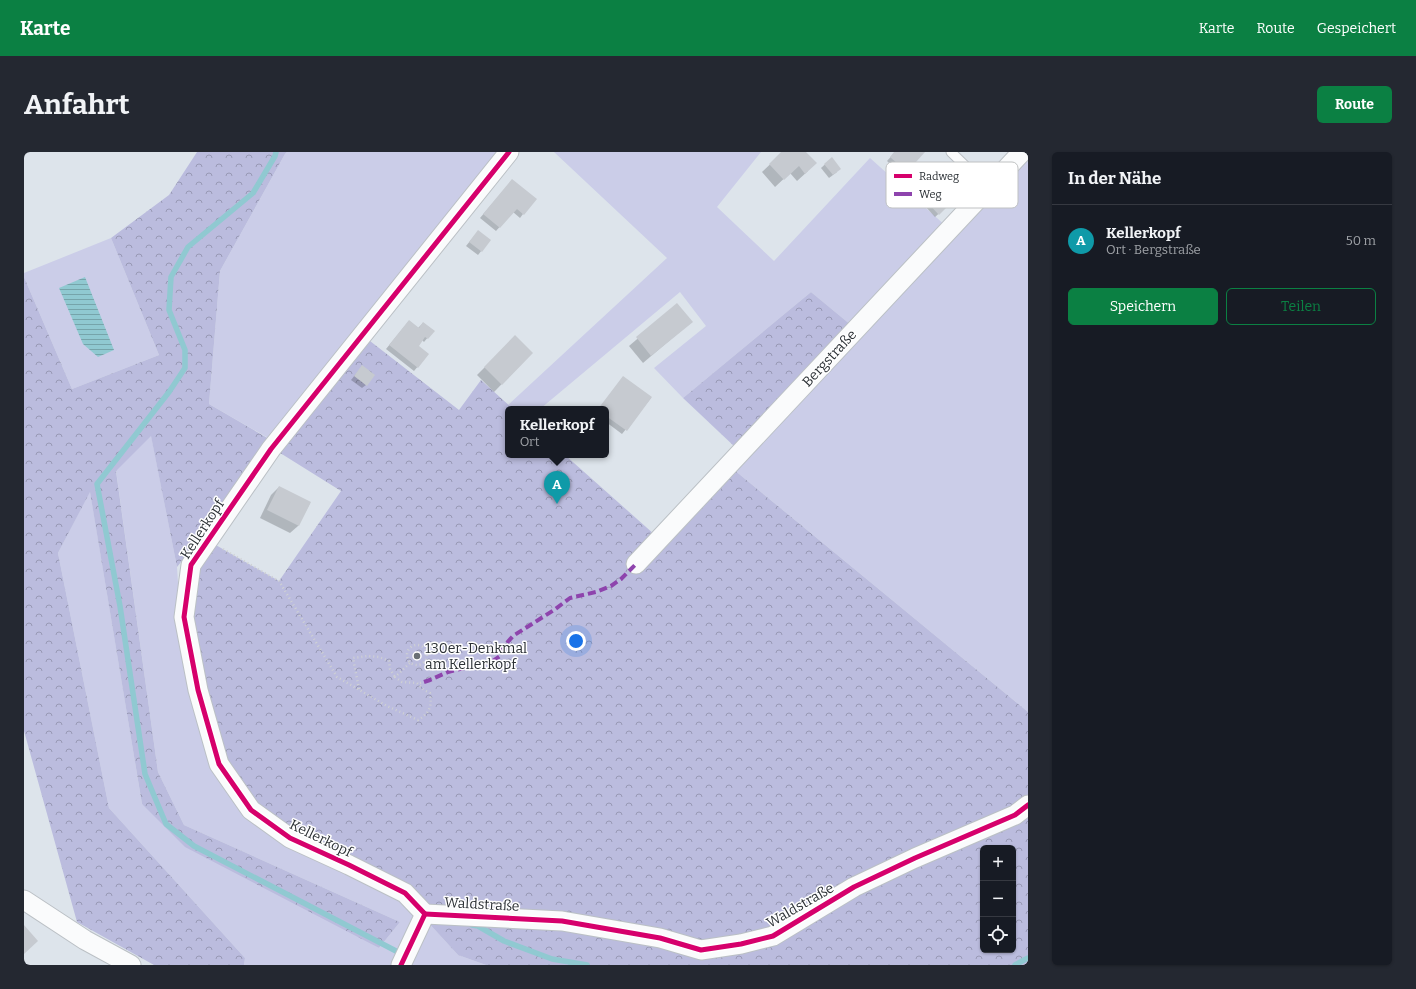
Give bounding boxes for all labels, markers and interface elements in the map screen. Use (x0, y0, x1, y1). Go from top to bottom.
text: Karte (20, 17, 70, 40)
text: Karte (1199, 20, 1234, 37)
text: Route (1256, 20, 1295, 37)
text: Gespeichert (1317, 20, 1396, 37)
button: Route (1317, 86, 1392, 123)
text: Anfahrt (24, 88, 130, 121)
legend (886, 162, 1018, 208)
text: In der Nähe (1068, 168, 1161, 189)
text: Radweg (919, 170, 959, 183)
text: Weg (919, 188, 942, 201)
text: Kellerkopf (1106, 224, 1181, 242)
text: A (1076, 233, 1086, 248)
text: 50 m (1346, 233, 1376, 248)
text: Ort · Bergstraße (1106, 242, 1201, 257)
button: Speichern (1068, 288, 1218, 325)
button: Teilen (1226, 288, 1376, 325)
street label: Bergstraße (799, 326, 860, 390)
popup (505, 406, 609, 458)
text: Kellerkopf (520, 416, 594, 434)
text: Ort (520, 434, 540, 449)
pin: A (544, 471, 570, 504)
street label: Kellerkopf (177, 495, 228, 562)
your location (566, 631, 586, 651)
place label: 130er-Denkmal am Kellerkopf (425, 640, 527, 673)
marker: 130er-Denkmal am Kellerkopf (412, 651, 422, 661)
street label: Kellerkopf (287, 816, 356, 861)
map controls (980, 845, 1016, 953)
button: + (980, 845, 1016, 881)
street label: Waldstraße (764, 879, 837, 932)
button: − (980, 881, 1016, 917)
street label: Waldstraße (444, 894, 520, 915)
button: locate (980, 917, 1016, 953)

